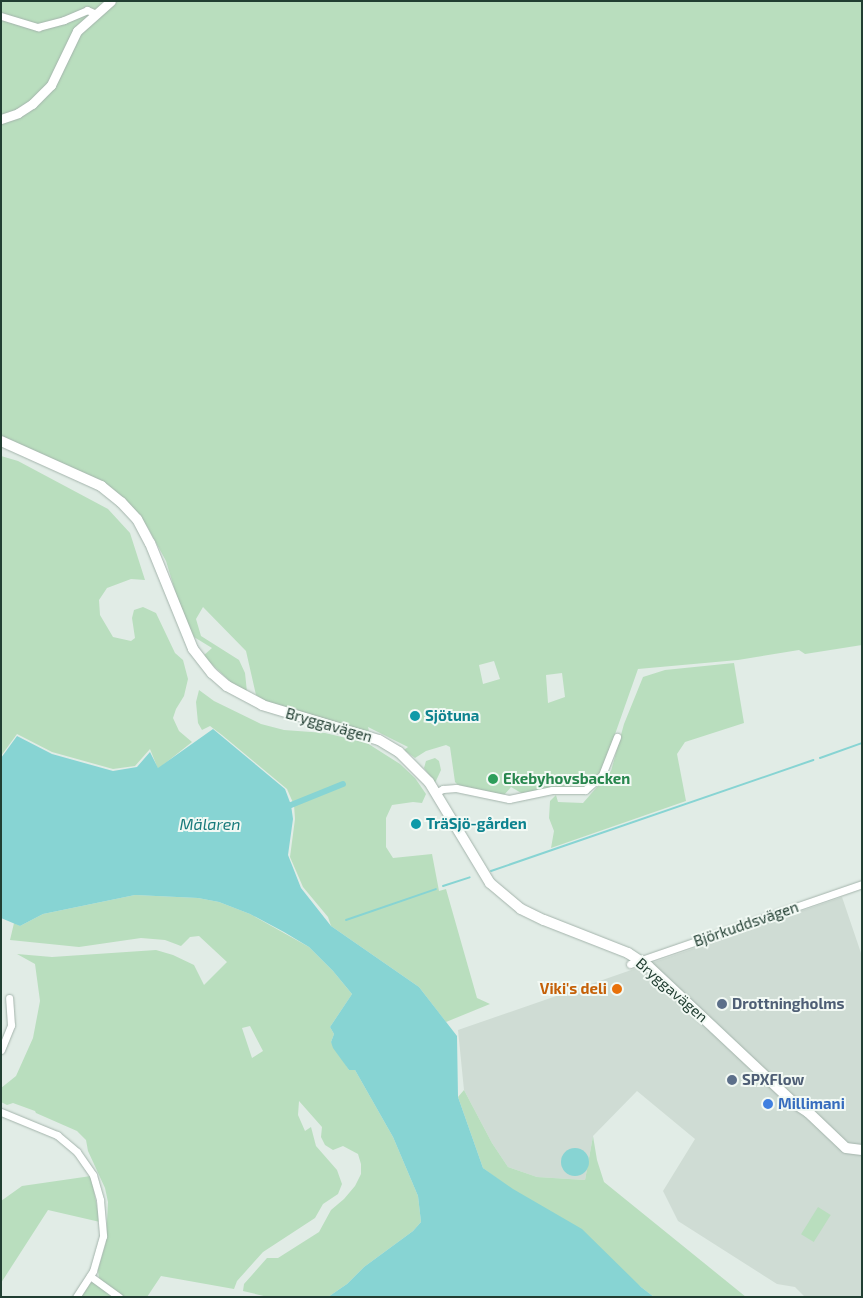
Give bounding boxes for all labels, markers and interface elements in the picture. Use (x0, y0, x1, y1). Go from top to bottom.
street label: Bryggavägen (284, 704, 374, 746)
place label: Sjötuna (425, 707, 479, 725)
marker: Sjötuna (409, 710, 421, 722)
place label: Ekebyhovsbacken (503, 770, 630, 788)
marker: Ekebyhovsbacken (487, 773, 499, 785)
water label: Mälaren (179, 814, 241, 834)
place label: TräSjö-gården (426, 815, 527, 833)
marker: TräSjö-gården (410, 818, 422, 830)
street label: Björkuddsvägen (691, 898, 801, 950)
street label: Bryggavägen (632, 954, 712, 1026)
place label: Viki's deli (540, 980, 607, 998)
marker: Viki's deli (611, 983, 623, 995)
place label: Drottningholms (732, 995, 844, 1013)
marker: Drottningholms (716, 998, 728, 1010)
place label: SPXFlow (742, 1071, 804, 1089)
marker: SPXFlow (726, 1074, 738, 1086)
place label: Millimani (778, 1095, 845, 1113)
marker: Millimani (762, 1098, 774, 1110)

